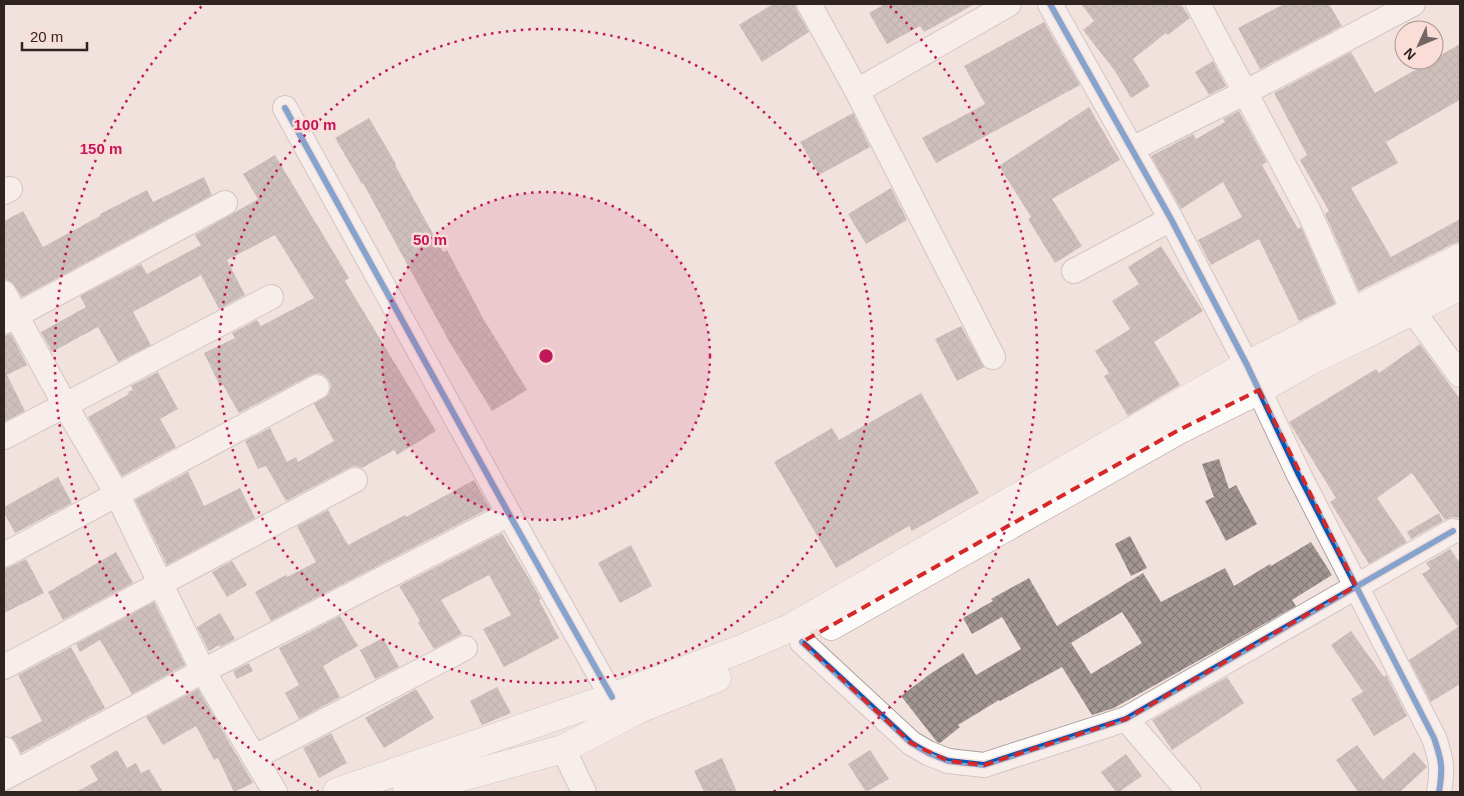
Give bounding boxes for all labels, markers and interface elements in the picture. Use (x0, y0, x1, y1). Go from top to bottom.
scale bar (22, 20, 88, 52)
north arrow (1394, 20, 1444, 70)
text: 20 m (30, 28, 63, 45)
text: N (1400, 45, 1419, 63)
text: 100 m (294, 116, 336, 133)
text: 150 m (80, 140, 122, 157)
text: 50 m (413, 231, 447, 248)
centre of rings (537, 347, 555, 365)

